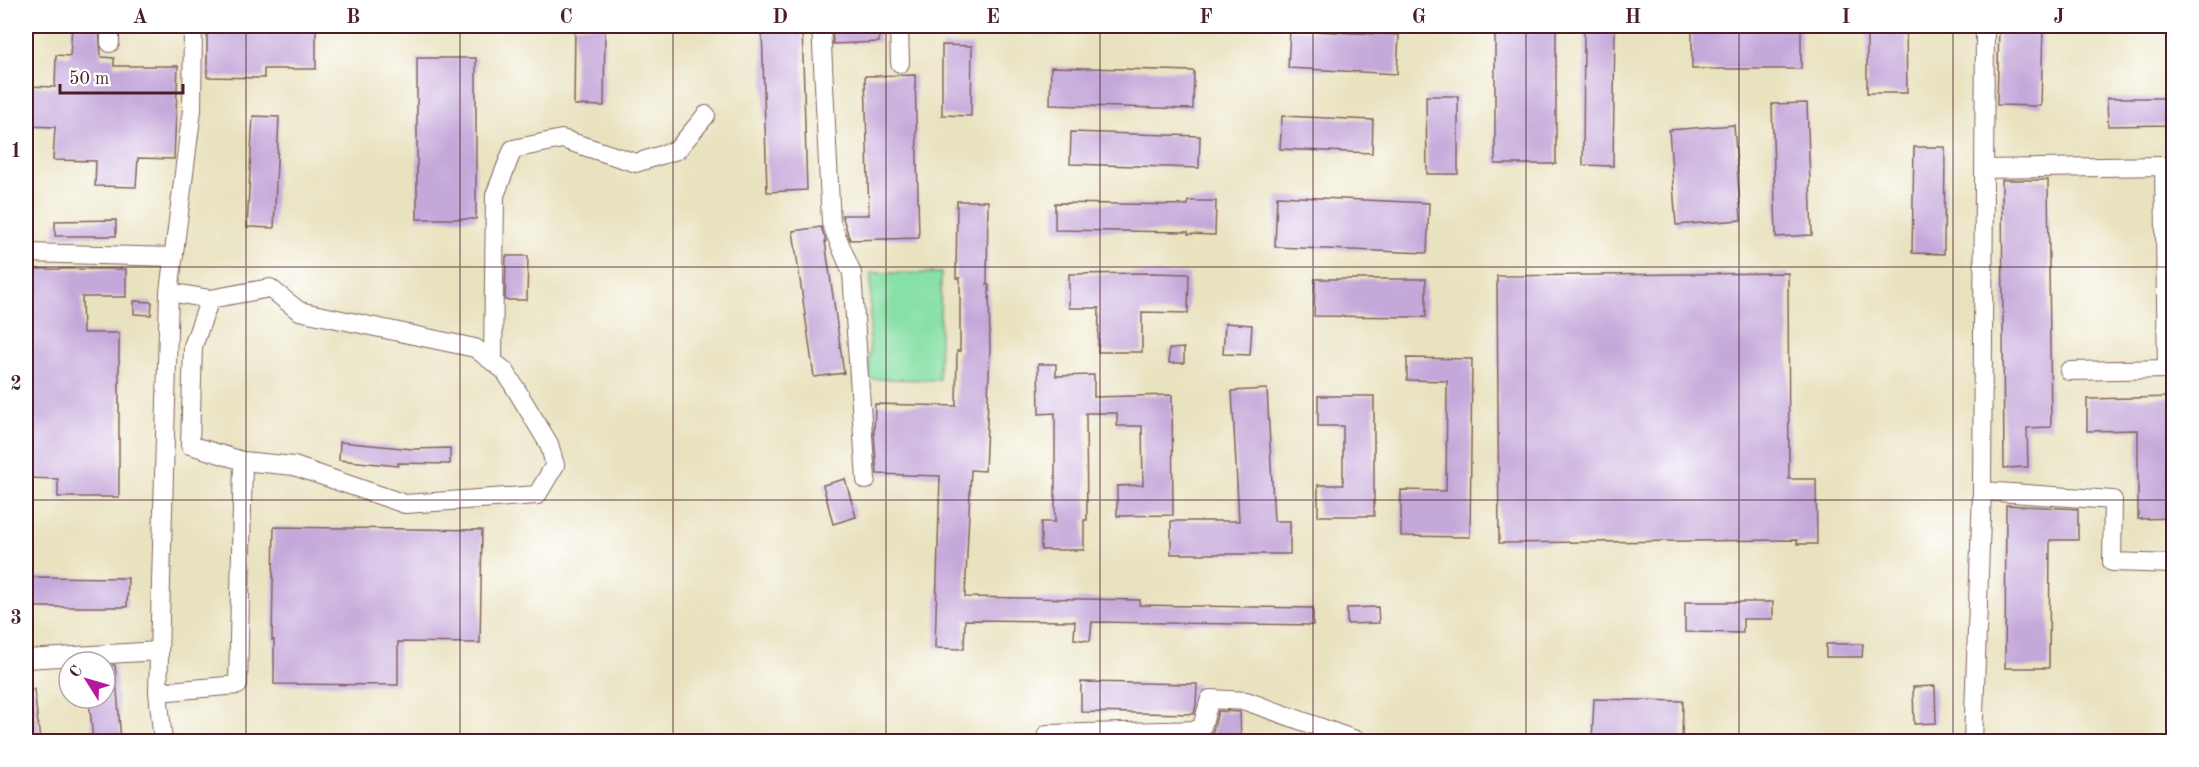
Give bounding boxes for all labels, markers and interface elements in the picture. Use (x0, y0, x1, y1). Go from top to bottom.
text: A (132, 8, 148, 28)
text: B (346, 8, 360, 28)
text: C (559, 8, 573, 28)
text: D (772, 8, 788, 28)
text: E (986, 8, 1000, 28)
text: F (1199, 8, 1213, 28)
text: G (1412, 8, 1426, 28)
text: H (1625, 8, 1641, 28)
text: I (1842, 8, 1850, 28)
text: J (2054, 8, 2065, 28)
scale bar (60, 57, 183, 95)
text: 50 m (69, 70, 109, 88)
text: 1 (10, 142, 22, 162)
text: 2 (10, 375, 22, 395)
text: 3 (10, 609, 22, 629)
north arrow (57, 650, 117, 710)
text: С (67, 663, 86, 681)

